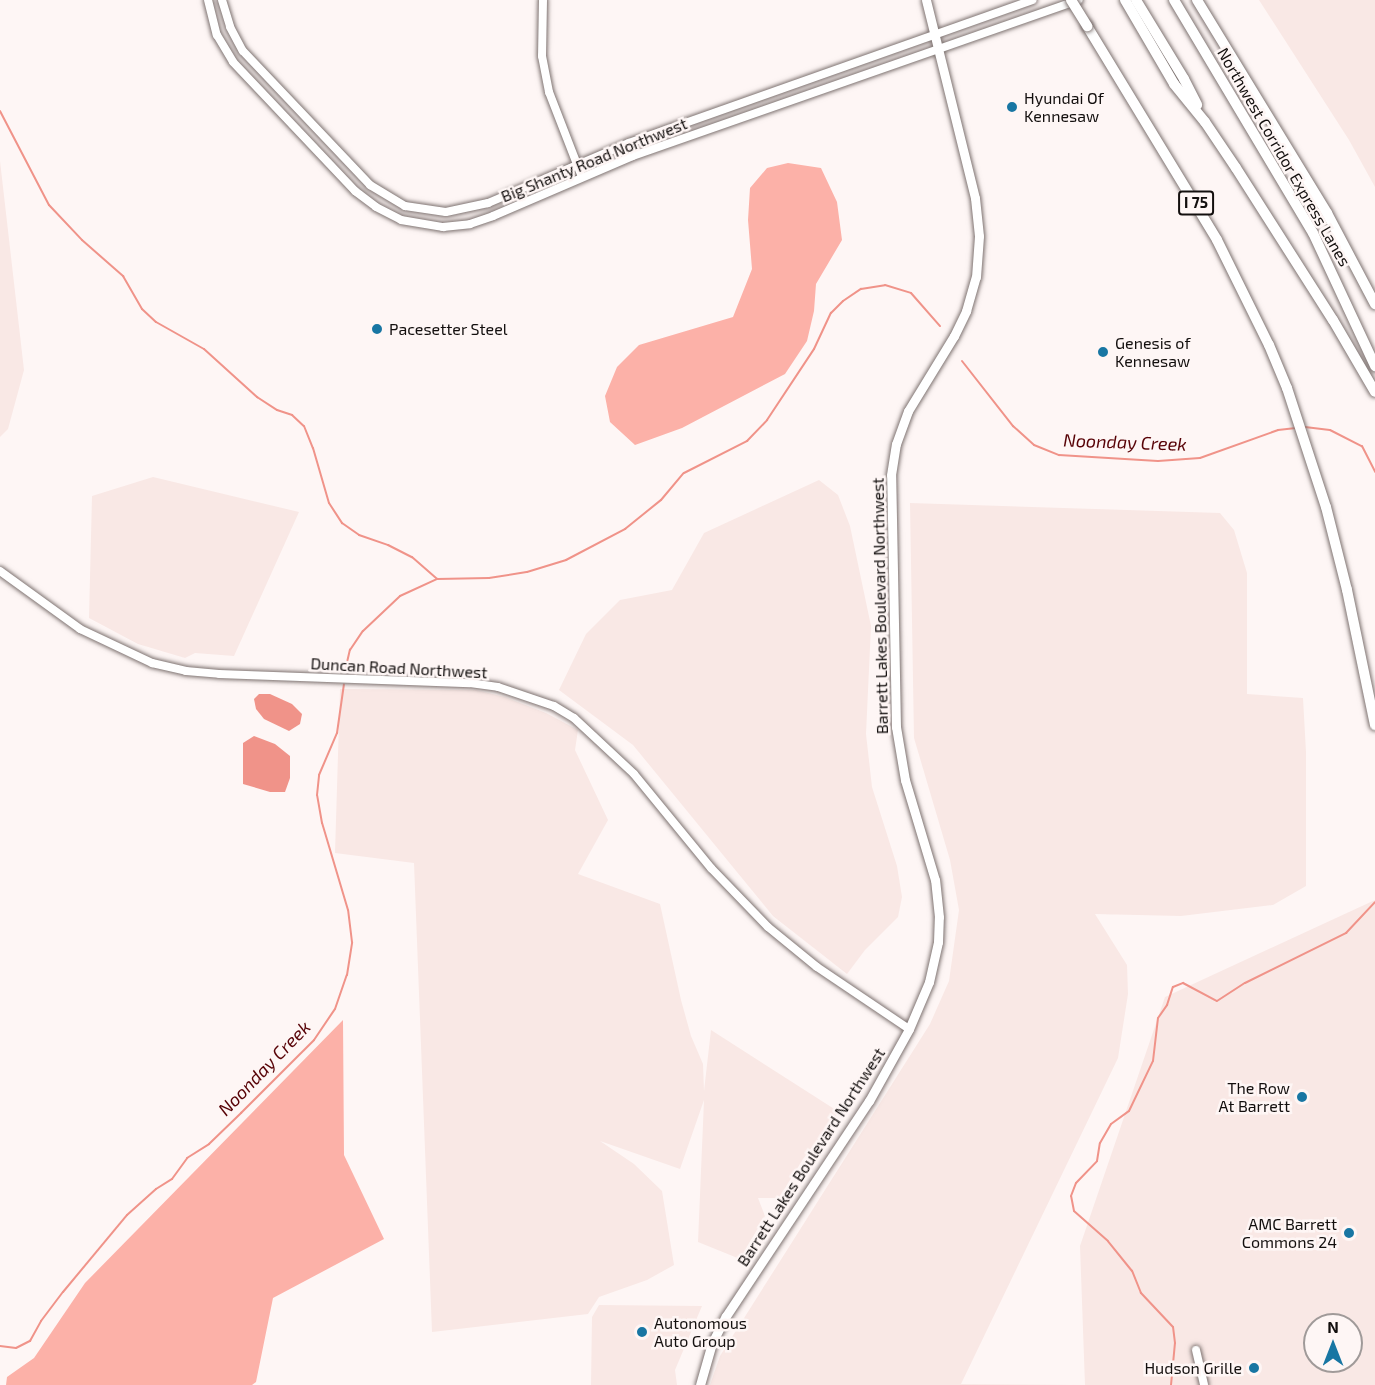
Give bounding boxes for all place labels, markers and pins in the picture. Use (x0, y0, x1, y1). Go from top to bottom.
place label: Hyundai Of Kennesaw (1024, 88, 1104, 126)
marker: Hyundai Of Kennesaw (1005, 100, 1019, 114)
place label: Pacesetter Steel (389, 319, 508, 339)
marker: Pacesetter Steel (370, 322, 384, 336)
place label: Genesis of Kennesaw (1115, 333, 1190, 371)
marker: Genesis of Kennesaw (1096, 345, 1110, 359)
place label: The Row At Barrett (1218, 1078, 1290, 1116)
marker: The Row At Barrett (1295, 1090, 1309, 1104)
place label: AMC Barrett Commons 24 (1242, 1214, 1337, 1252)
marker: AMC Barrett Commons 24 (1342, 1226, 1356, 1240)
place label: Autonomous Auto Group (654, 1313, 747, 1351)
marker: Autonomous Auto Group (635, 1325, 649, 1339)
place label: Hudson Grille (1144, 1358, 1242, 1378)
marker: Hudson Grille (1247, 1361, 1261, 1375)

